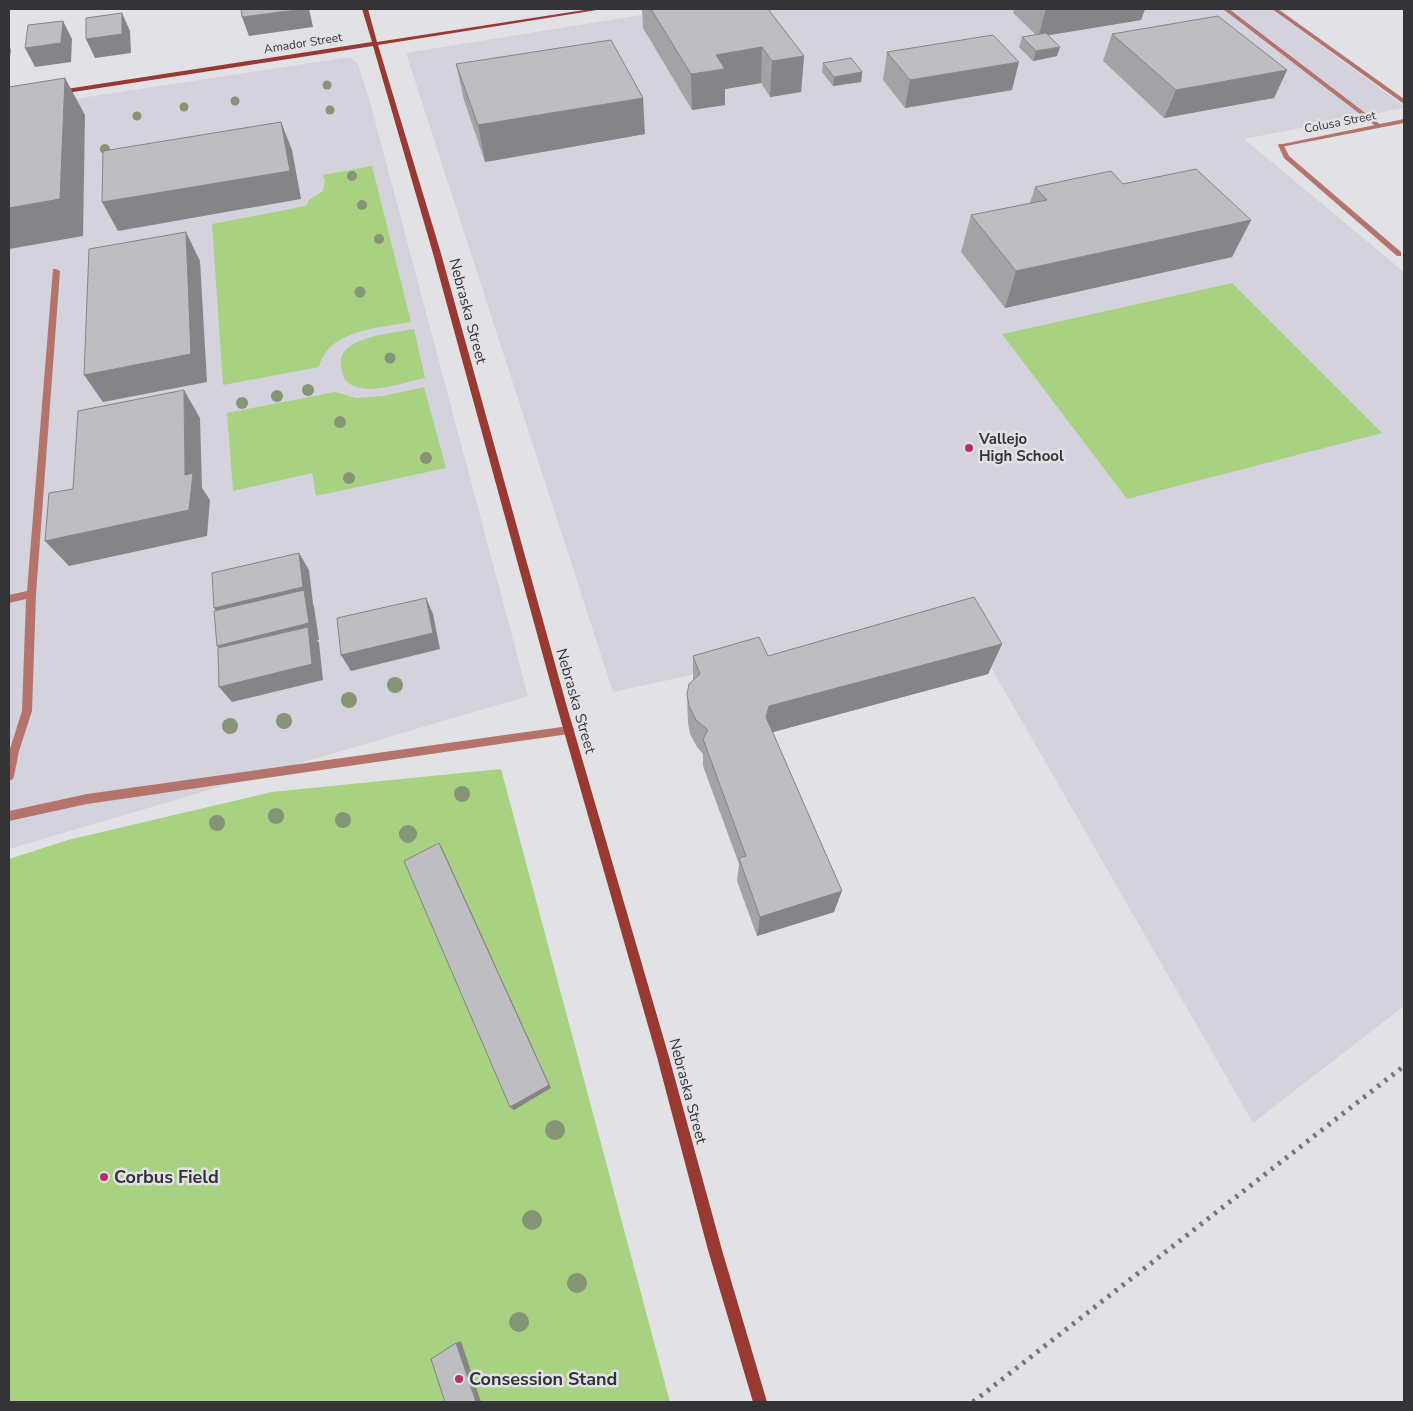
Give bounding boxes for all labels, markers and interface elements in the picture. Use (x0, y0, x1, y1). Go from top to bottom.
street label: Amador Street (263, 29, 344, 57)
street label: Colusa Street (1303, 107, 1378, 137)
street label: Nebraska Street (444, 256, 492, 367)
place label: Vallejo High School (978, 429, 1064, 466)
marker: Vallejo High School (963, 442, 975, 454)
street label: Nebraska Street (551, 646, 601, 757)
street label: Nebraska Street (664, 1036, 712, 1147)
place label: Corbus Field (114, 1165, 219, 1189)
marker: Corbus Field (98, 1171, 110, 1183)
place label: Consession Stand (469, 1367, 617, 1391)
marker: Consession Stand (453, 1373, 465, 1385)

